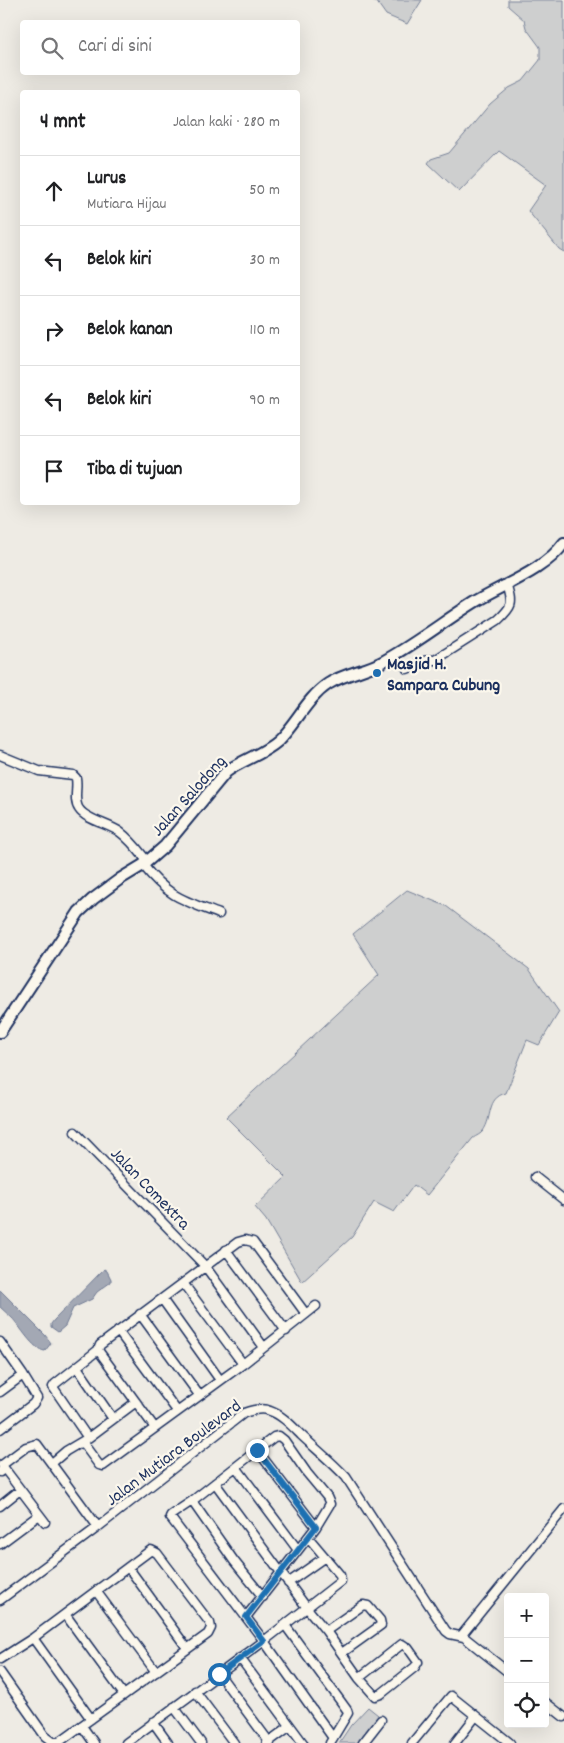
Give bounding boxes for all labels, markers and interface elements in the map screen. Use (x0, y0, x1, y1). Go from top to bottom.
search box (20, 20, 300, 75)
icon: search (38, 34, 66, 62)
text: Cari di sini (78, 34, 152, 61)
text: 4 mnt (40, 108, 85, 138)
text: Jalan kaki · 280 m (173, 111, 280, 134)
text: Lurus (87, 166, 126, 193)
icon: ahead (40, 177, 68, 205)
text: 50 m (249, 179, 280, 202)
text: Mutiara Hijau (87, 193, 166, 216)
icon: left (40, 247, 68, 275)
text: Belok kiri (87, 247, 151, 274)
text: 30 m (250, 249, 280, 272)
icon: right (40, 317, 68, 345)
text: Belok kanan (87, 317, 173, 344)
text: 110 m (250, 319, 280, 342)
icon: left (40, 387, 68, 415)
text: Belok kiri (87, 387, 151, 414)
text: 90 m (249, 389, 280, 412)
icon: arrive (40, 457, 68, 485)
text: Tiba di tujuan (87, 457, 182, 484)
place label: Masjid H. Sampara Cubung (387, 653, 500, 699)
marker: Masjid H. Sampara Cubung (371, 667, 383, 679)
street label: Jalan Salodong (147, 751, 233, 843)
street label: Jalan Comextra (103, 1143, 195, 1237)
street label: Jalan Mutiara Boulevard (102, 1395, 247, 1513)
route end (246, 1439, 269, 1462)
map controls (504, 1593, 549, 1728)
button: + (504, 1593, 549, 1638)
button: − (504, 1638, 549, 1683)
route start (208, 1663, 231, 1686)
button: locate (504, 1683, 549, 1728)

